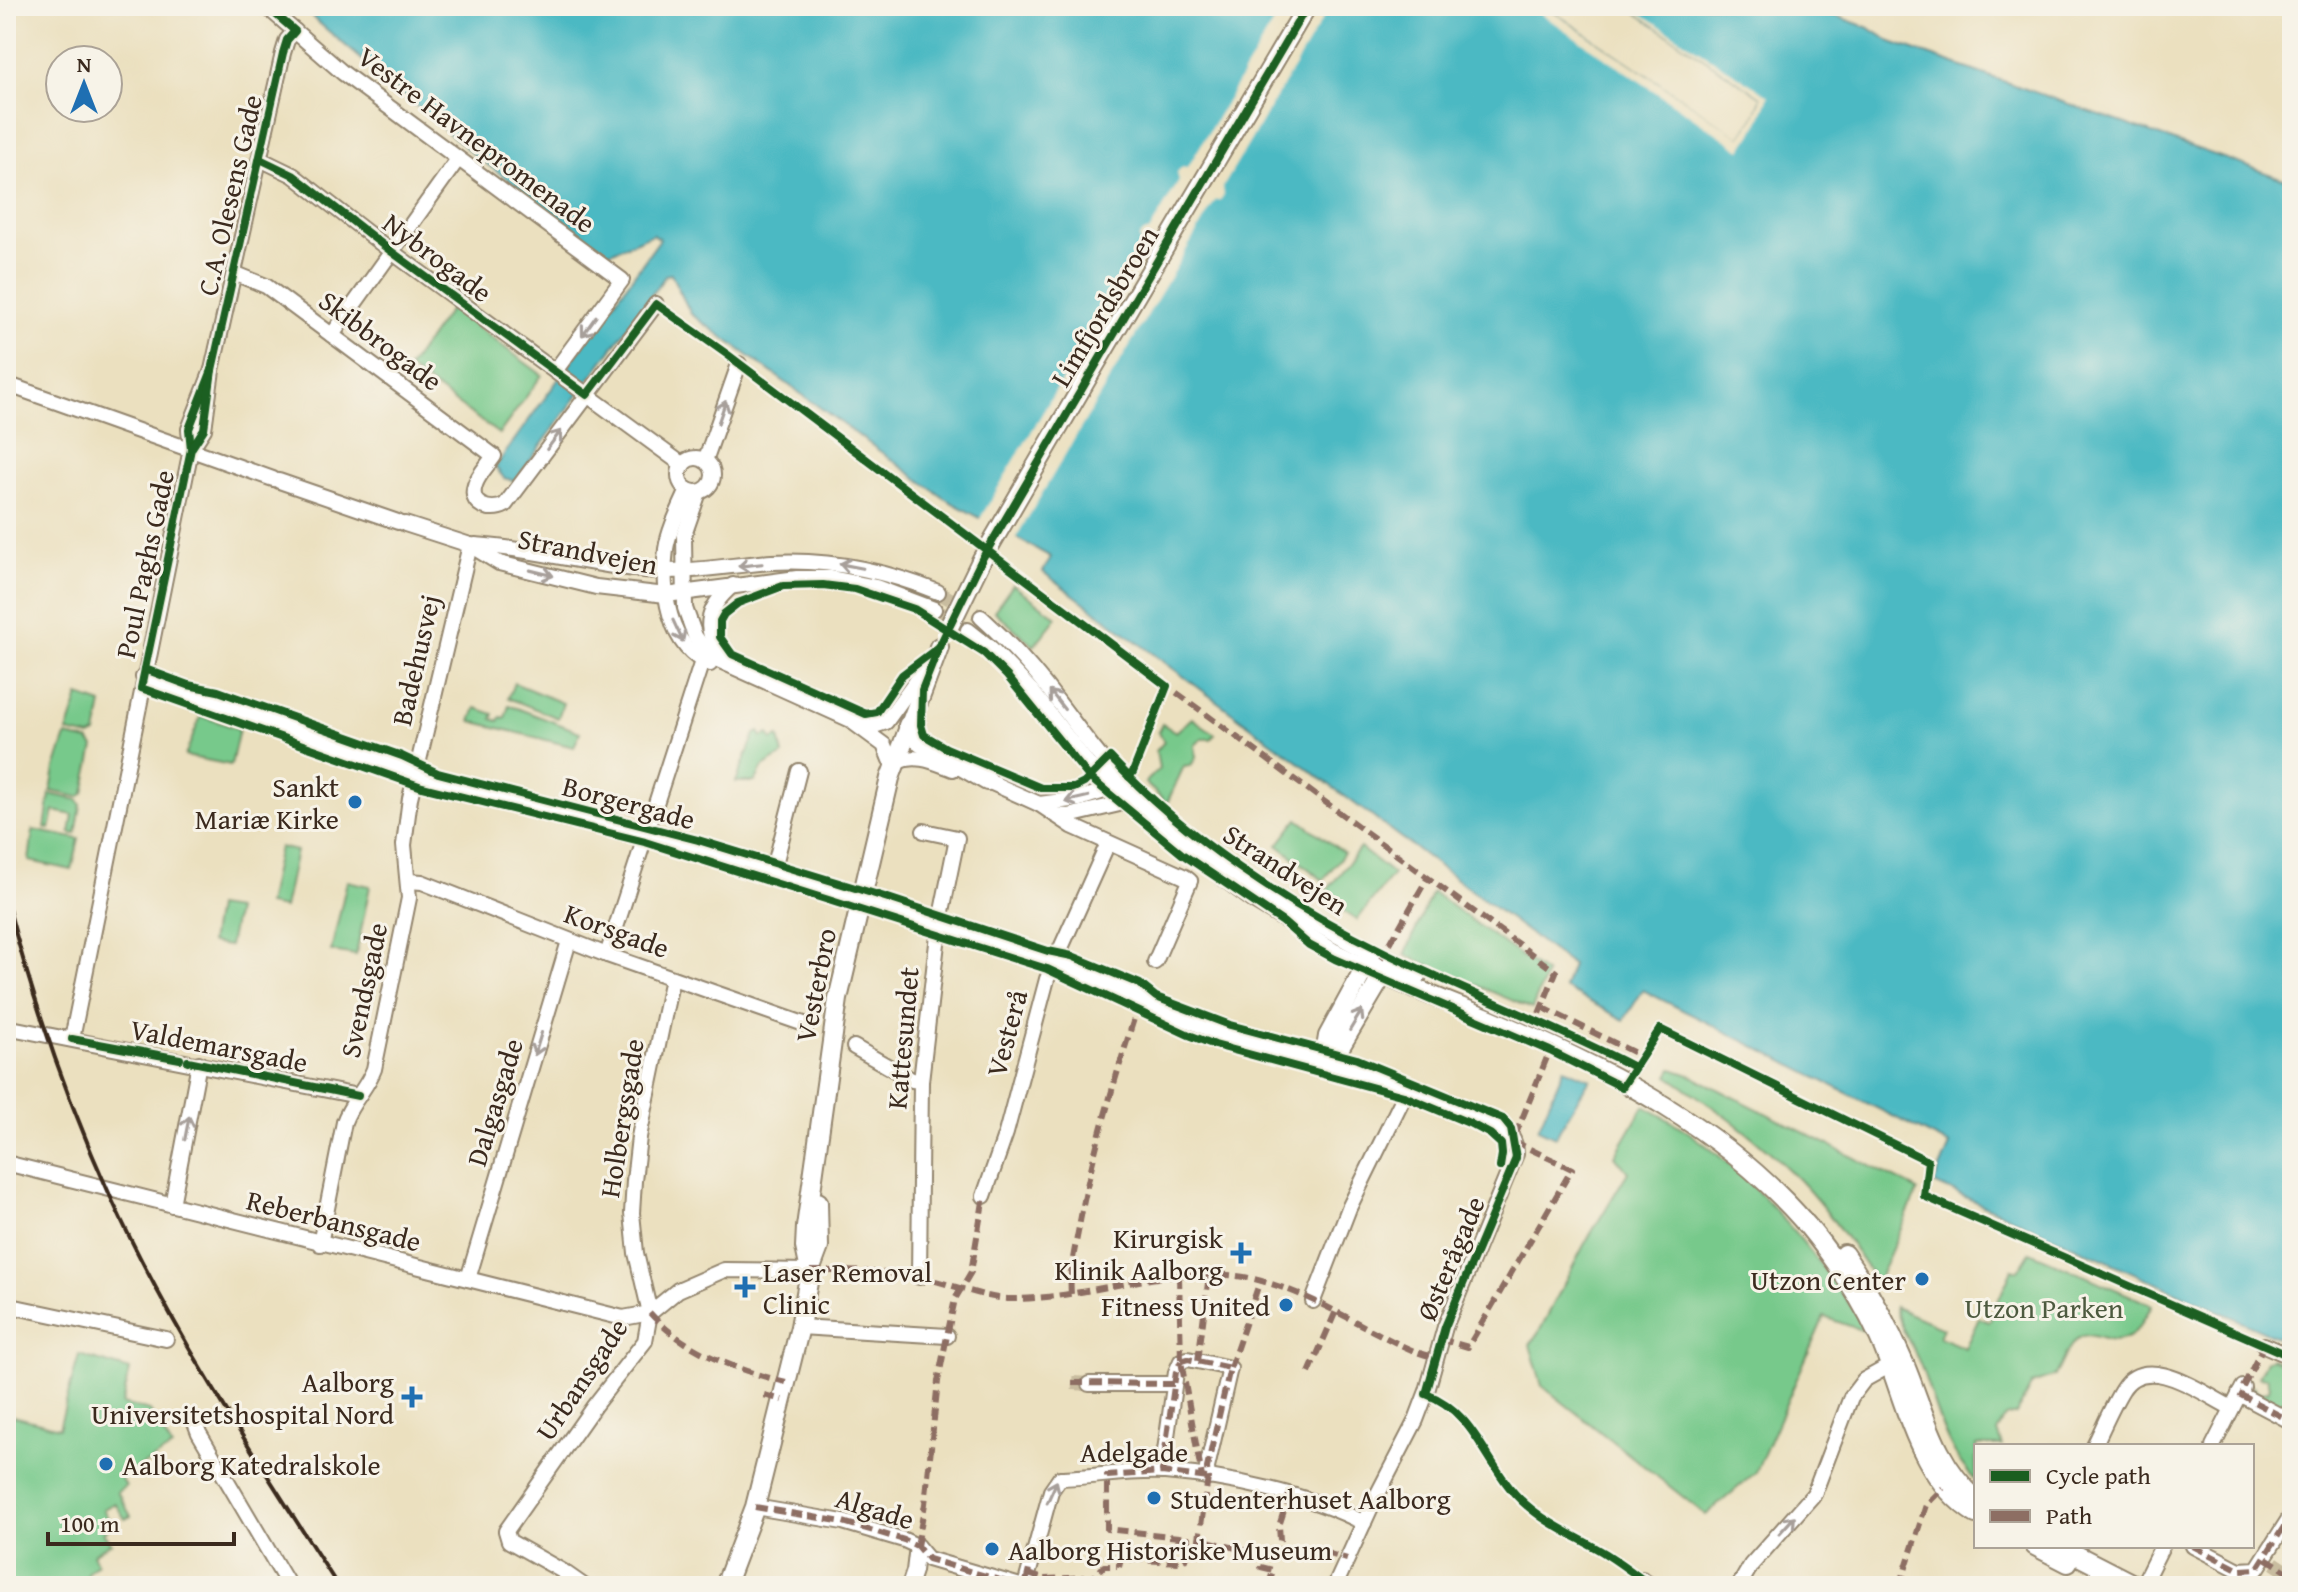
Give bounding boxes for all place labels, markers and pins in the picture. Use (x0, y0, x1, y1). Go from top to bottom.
place label: Sankt Mariæ Kirke (195, 766, 339, 839)
marker: Sankt Mariæ Kirke (346, 793, 364, 811)
place label: Kirurgisk Klinik Aalborg (1054, 1217, 1224, 1290)
marker: Kirurgisk Klinik Aalborg (1230, 1242, 1252, 1264)
place label: Laser Removal Clinic (763, 1251, 932, 1324)
place label: Utzon Center (1751, 1259, 1906, 1300)
marker: Utzon Center (1913, 1270, 1931, 1288)
marker: Laser Removal Clinic (734, 1276, 756, 1298)
place label: Fitness United (1101, 1285, 1270, 1326)
marker: Fitness United (1277, 1296, 1295, 1314)
place label: Aalborg Universitetshospital Nord (91, 1361, 394, 1434)
marker: Aalborg Universitetshospital Nord (401, 1386, 423, 1408)
place label: Aalborg Katedralskole (122, 1444, 381, 1485)
marker: Aalborg Katedralskole (97, 1455, 115, 1473)
place label: Studenterhuset Aalborg (1170, 1478, 1451, 1519)
marker: Studenterhuset Aalborg (1145, 1489, 1163, 1507)
place label: Aalborg Historiske Museum (1008, 1529, 1332, 1570)
marker: Aalborg Historiske Museum (983, 1540, 1001, 1558)

